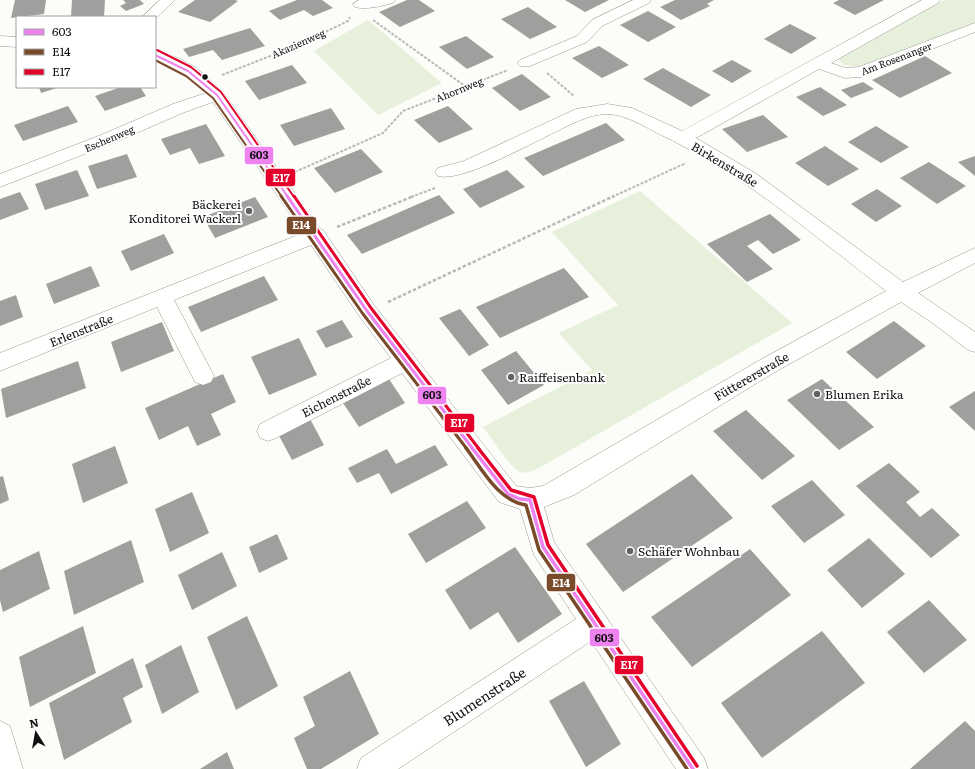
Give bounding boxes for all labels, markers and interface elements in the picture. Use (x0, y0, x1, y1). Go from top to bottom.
legend (16, 16, 156, 88)
text: 603 (52, 22, 72, 40)
street label: Akazienweg (269, 24, 328, 62)
street label: Am Rosenanger (858, 37, 934, 78)
text: E14 (52, 42, 71, 60)
text: E17 (52, 62, 70, 80)
unlabelled marker (200, 72, 210, 82)
street label: Ahornweg (433, 73, 485, 105)
street label: Eschenweg (82, 121, 137, 155)
street label: Birkenstraße (688, 137, 762, 191)
line badge: 603 (244, 146, 274, 165)
text: 603 (249, 146, 269, 162)
line badge: E17 (265, 168, 296, 187)
text: E17 (272, 169, 290, 185)
place label: Bäckerei Konditorei Wackerl (129, 195, 241, 227)
marker: Bäckerei Konditorei Wackerl (244, 206, 254, 216)
line badge: E14 (286, 216, 317, 235)
text: E14 (292, 216, 310, 232)
street label: Erlenstraße (46, 309, 116, 351)
street label: Füttererstraße (710, 347, 792, 405)
place label: Raiffeisenbank (519, 368, 605, 386)
street label: Eichenstraße (298, 371, 374, 421)
marker: Raiffeisenbank (506, 372, 516, 382)
place label: Blumen Erika (825, 385, 904, 403)
line badge: 603 (417, 386, 447, 405)
text: 603 (422, 386, 442, 402)
marker: Blumen Erika (812, 389, 822, 399)
line badge: E17 (444, 413, 475, 433)
text: E17 (450, 414, 468, 430)
place label: Schäfer Wohnbau (638, 542, 740, 560)
marker: Schäfer Wohnbau (625, 546, 635, 556)
line badge: E14 (546, 573, 576, 592)
text: E14 (552, 574, 570, 590)
line badge: 603 (589, 628, 620, 647)
text: 603 (594, 629, 614, 645)
line badge: E17 (614, 655, 644, 675)
text: E17 (620, 656, 638, 672)
street label: Blumenstraße (439, 662, 529, 730)
north arrow (16, 713, 56, 753)
text: N (28, 713, 40, 731)

